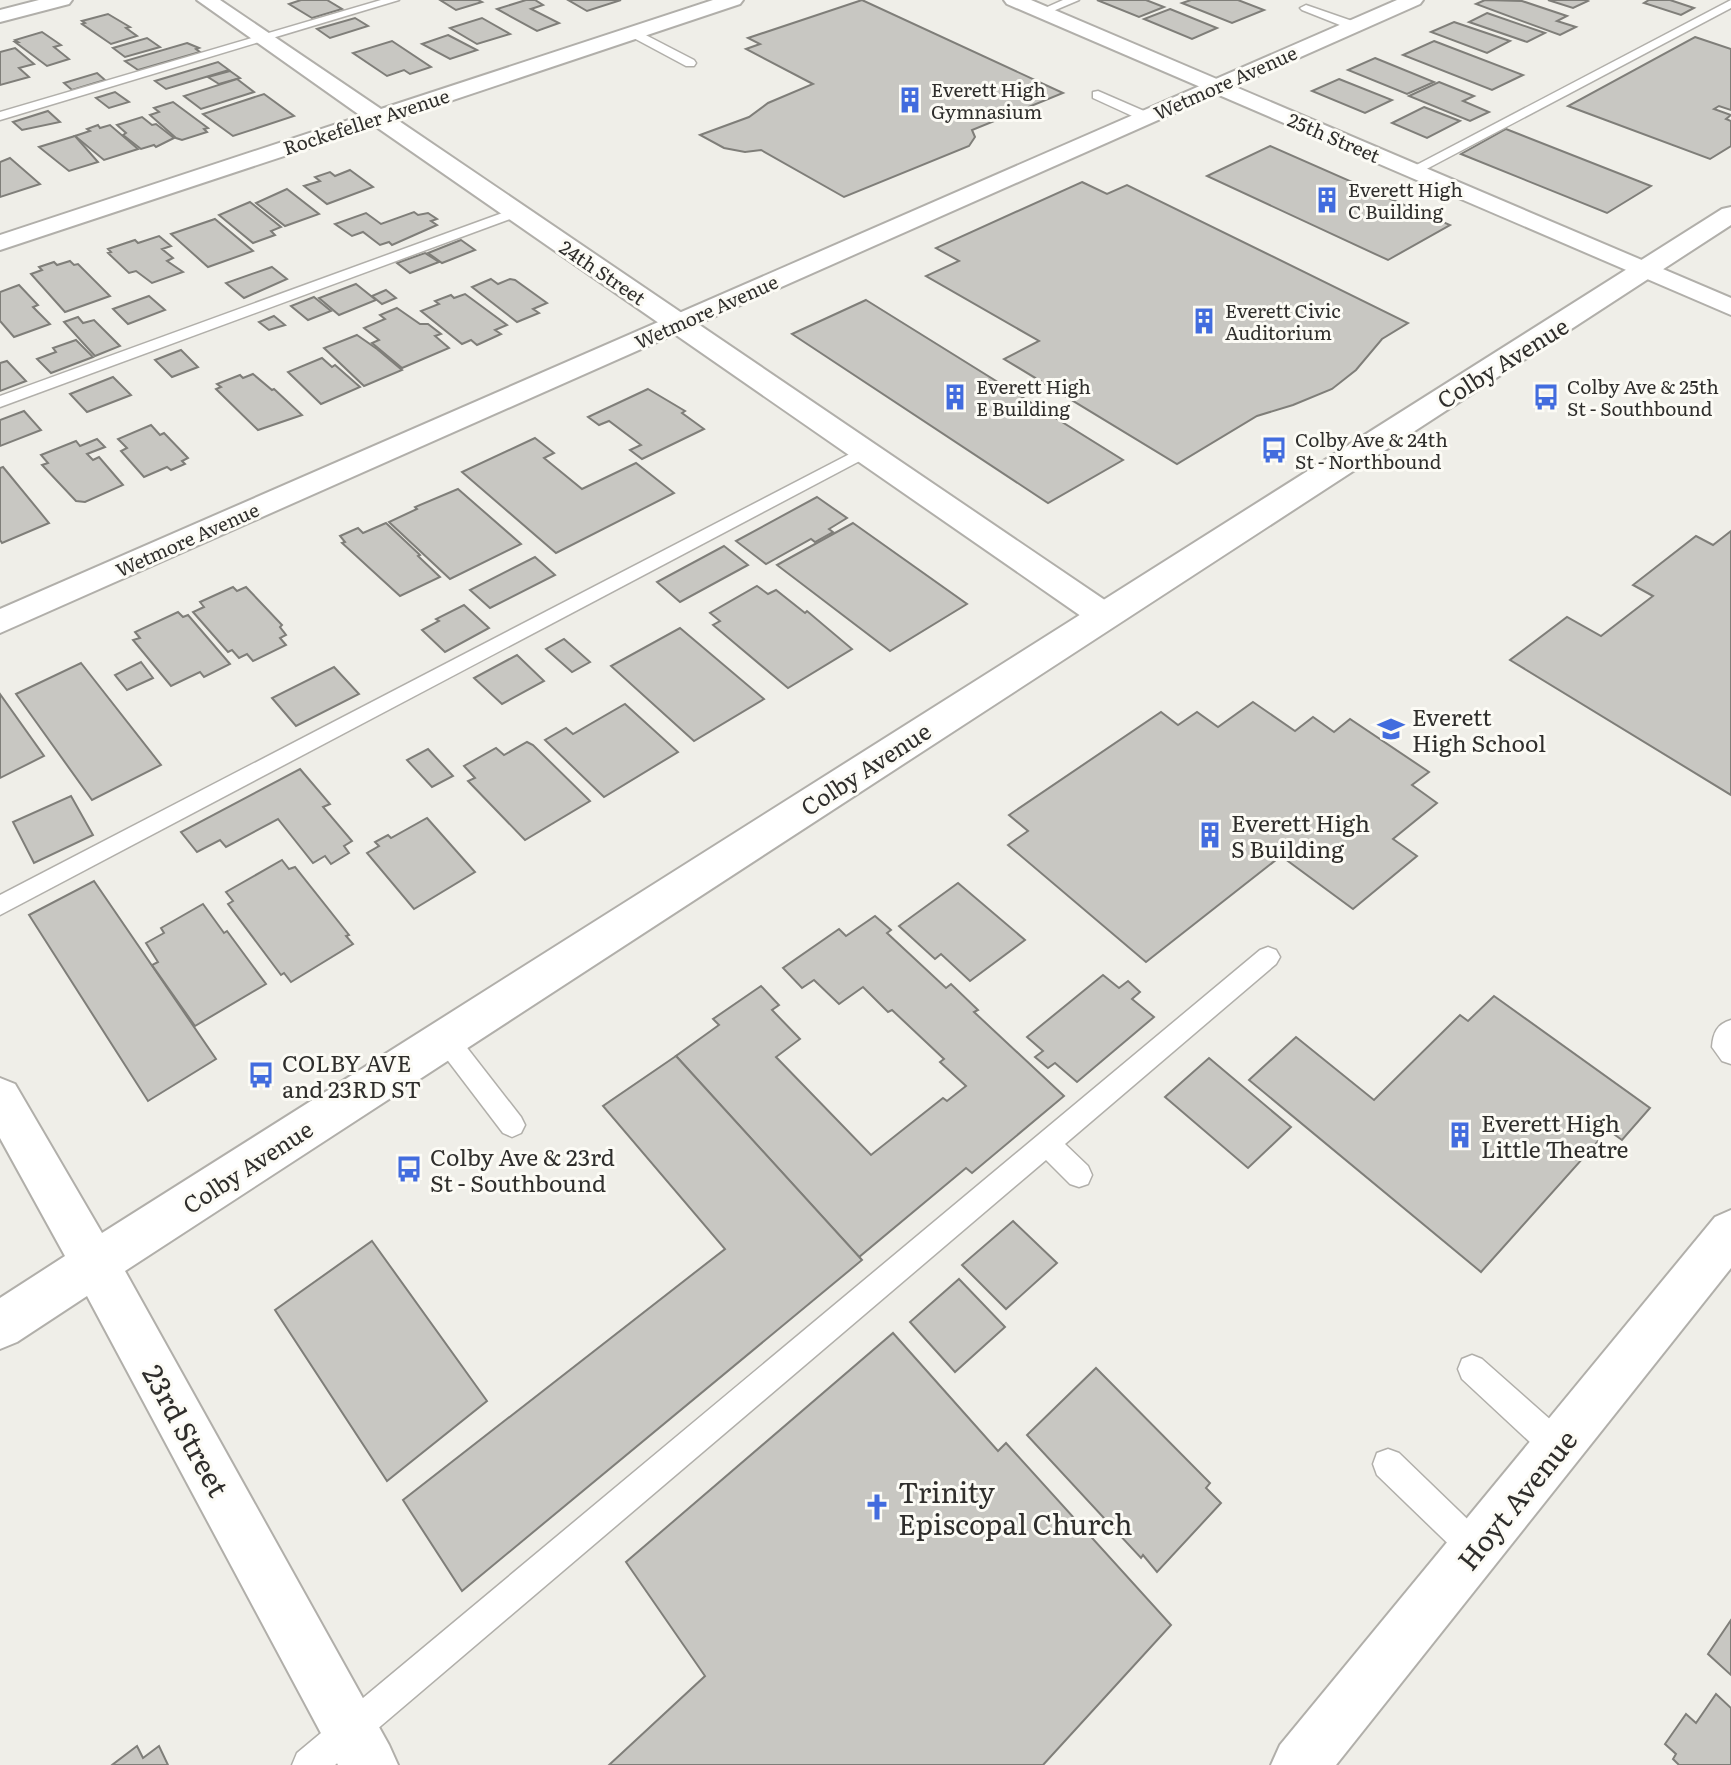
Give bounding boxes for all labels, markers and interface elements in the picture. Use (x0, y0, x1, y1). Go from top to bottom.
street label: Wetmore Avenue (1149, 38, 1301, 126)
place label: Everett High Gymnasium (931, 75, 1046, 125)
street label: Rockefeller Avenue (279, 81, 453, 161)
building icon: Everett High Gymnasium (895, 85, 925, 115)
street label: 25th Street (1284, 105, 1385, 169)
place label: Everett High C Building (1348, 175, 1463, 225)
building icon: Everett High C Building (1312, 185, 1342, 215)
street label: 24th Street (554, 233, 652, 311)
street label: Wetmore Avenue (630, 267, 782, 355)
place label: Everett Civic Auditorium (1225, 296, 1341, 346)
building icon: Everett Civic Auditorium (1189, 306, 1219, 336)
street label: Colby Avenue (1430, 308, 1574, 416)
place label: Everett High E Building (976, 372, 1091, 422)
place label: Colby Ave & 25th St - Southbound (1567, 372, 1719, 422)
building icon: Everett High E Building (940, 382, 970, 412)
bus stop icon: Colby Ave & 25th St - Southbound (1531, 382, 1561, 412)
place label: Colby Ave & 24th St - Northbound (1295, 425, 1448, 475)
bus stop icon: Colby Ave & 24th St - Northbound (1259, 435, 1289, 465)
street label: Wetmore Avenue (111, 495, 263, 583)
place label: Everett High School (1412, 699, 1546, 759)
street label: Colby Avenue (793, 713, 937, 823)
school or university icon: Everett High School (1376, 714, 1406, 744)
place label: Everett High S Building (1231, 805, 1370, 865)
building icon: Everett High S Building (1195, 820, 1225, 850)
place label: COLBY AVE and 23RD ST (282, 1045, 421, 1105)
bus stop icon: COLBY AVE and 23RD ST (246, 1060, 276, 1090)
place label: Everett High Little Theatre (1481, 1105, 1629, 1165)
street label: Colby Avenue (175, 1111, 319, 1221)
building icon: Everett High Little Theatre (1445, 1120, 1475, 1150)
place label: Colby Ave & 23rd St - Southbound (430, 1139, 615, 1199)
bus stop icon: Colby Ave & 23rd St - Southbound (394, 1154, 424, 1184)
street label: 23rd Street (133, 1356, 241, 1504)
street label: Hoyt Avenue (1446, 1420, 1586, 1578)
place label: Trinity Episcopal Church (898, 1470, 1133, 1544)
church icon: Trinity Episcopal Church (862, 1492, 892, 1522)

